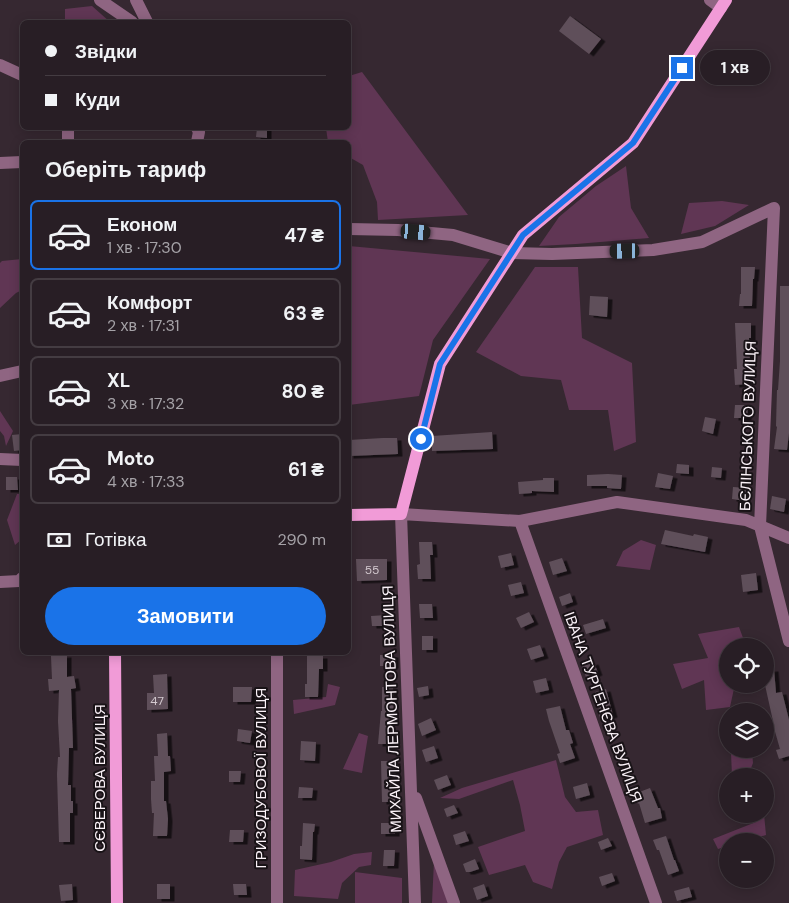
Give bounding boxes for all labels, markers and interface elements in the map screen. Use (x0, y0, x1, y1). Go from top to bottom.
text: Звідки (75, 39, 137, 64)
callout: 1 хв (700, 50, 770, 86)
route end (671, 57, 693, 79)
text: 1 хв (721, 57, 749, 78)
text: Куди (75, 87, 120, 112)
text: Оберіть тариф (45, 155, 206, 184)
text: Економ (107, 212, 177, 237)
icon: car (47, 213, 92, 258)
text: 47 ₴ (284, 223, 324, 248)
car (400, 223, 431, 241)
text: 1 хв · 17:30 (107, 237, 182, 258)
car (609, 243, 640, 259)
text: Комфорт (107, 290, 192, 315)
icon: car (47, 291, 92, 336)
text: 63 ₴ (283, 301, 324, 326)
text: 2 хв · 17:31 (107, 315, 180, 336)
street label: БЄЛІНСЬКОГО ВУЛИЦЯ (735, 340, 761, 512)
text: XL (107, 368, 130, 393)
icon: car (47, 369, 92, 414)
text: 80 ₴ (281, 379, 324, 404)
text: 3 хв · 17:32 (107, 393, 184, 414)
route start (410, 428, 432, 450)
text: Moto (107, 446, 155, 471)
icon: car (47, 447, 92, 492)
text: 61 ₴ (288, 457, 324, 482)
text: 4 хв · 17:33 (107, 471, 185, 492)
icon: cash (45, 526, 73, 554)
text: Готівка (85, 527, 146, 552)
text: 290 m (277, 529, 326, 550)
house number: 55 (365, 562, 379, 578)
street label: МИХАЙЛА ЛЕРМОНТОВА ВУЛИЦЯ (378, 585, 406, 833)
button: Замовити (45, 587, 326, 645)
street label: ІВАНА ТУРГЕНЄВА ВУЛИЦЯ (559, 609, 647, 805)
map controls (719, 638, 774, 888)
button: locate (719, 638, 774, 693)
street label: ГРИЗОДУБОВОЇ ВУЛИЦЯ (251, 688, 271, 868)
house number: 47 (150, 693, 164, 709)
button: layers (719, 703, 774, 758)
street label: СЄВЕРОВА ВУЛИЦЯ (90, 704, 110, 852)
button: + (719, 768, 774, 823)
button: − (719, 833, 774, 888)

